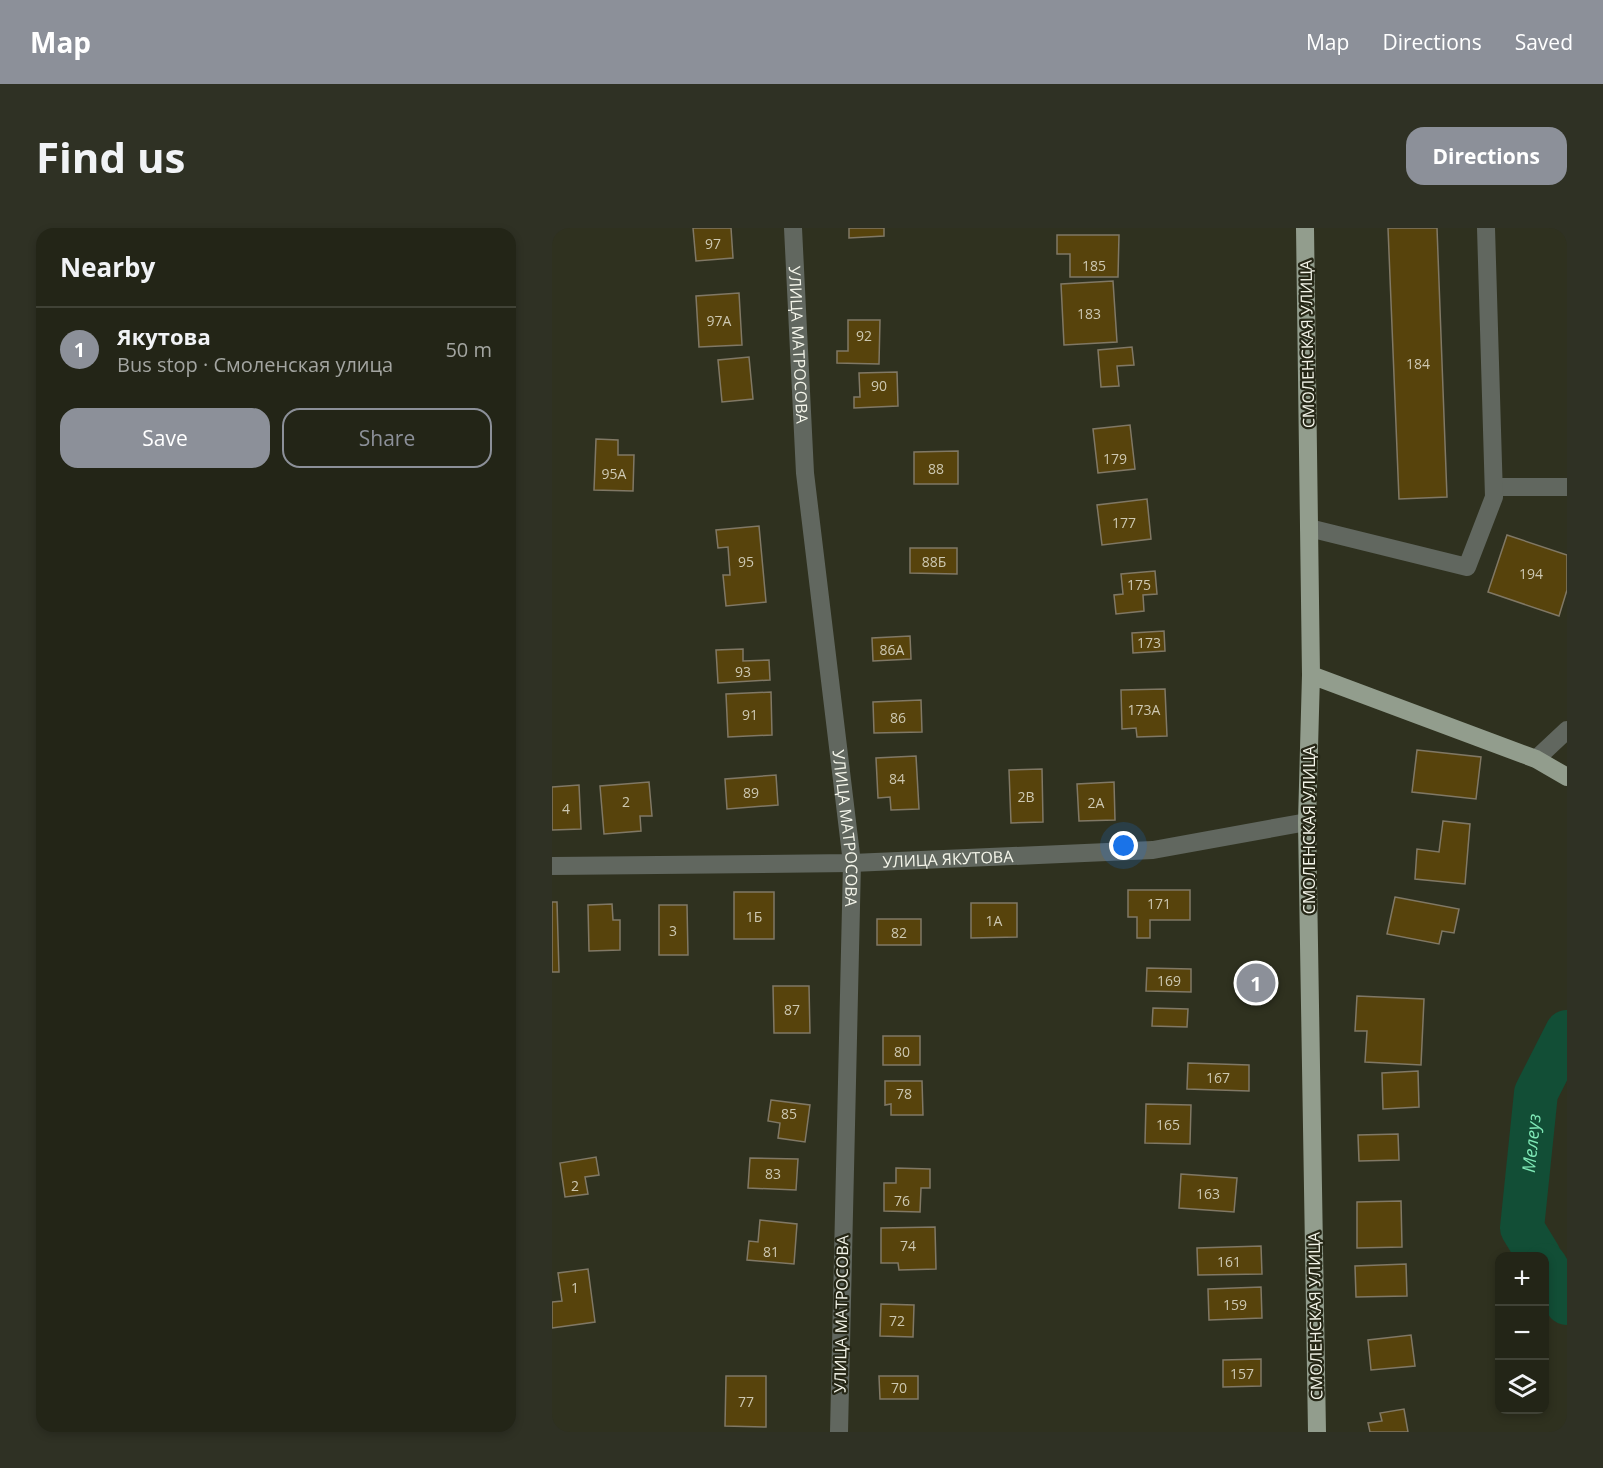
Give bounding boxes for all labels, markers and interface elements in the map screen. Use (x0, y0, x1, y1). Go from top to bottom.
text: Map (30, 23, 91, 61)
text: Map (1306, 28, 1349, 56)
text: Directions (1382, 28, 1482, 56)
text: Saved (1515, 28, 1573, 56)
button: Directions (1406, 127, 1567, 185)
text: Find us (36, 128, 185, 185)
house number: 97 (705, 234, 721, 253)
text: Nearby (60, 249, 155, 285)
house number: 185 (1082, 256, 1106, 275)
street label: СМОЛЕНСКАЯ УЛИЦА (1295, 259, 1319, 428)
street label: УЛИЦА МАТРОСОВА (784, 266, 814, 425)
house number: 183 (1077, 304, 1101, 323)
house number: 97А (707, 311, 732, 330)
text: Якутова (117, 321, 211, 351)
house number: 92 (856, 326, 872, 345)
text: 1 (74, 336, 85, 363)
text: 50 m (445, 336, 492, 363)
text: Bus stop · Смоленская улица (117, 351, 393, 378)
house number: 184 (1406, 354, 1430, 373)
house number: 90 (871, 376, 887, 395)
button: Save (60, 408, 270, 468)
button: Share (282, 408, 492, 468)
house number: 179 (1103, 449, 1127, 468)
house number: 88 (928, 459, 944, 478)
house number: 95А (602, 464, 627, 483)
house number: 177 (1112, 513, 1136, 532)
house number: 95 (738, 552, 754, 571)
house number: 88Б (922, 552, 946, 571)
house number: 194 (1519, 564, 1543, 583)
house number: 175 (1127, 575, 1151, 594)
house number: 173 (1137, 633, 1161, 652)
house number: 86А (880, 640, 905, 659)
house number: 93 (735, 662, 751, 681)
house number: 173А (1128, 700, 1161, 719)
house number: 91 (742, 705, 758, 724)
house number: 86 (890, 708, 906, 727)
street label: СМОЛЕНСКАЯ УЛИЦА (1298, 745, 1320, 914)
street label: УЛИЦА МАТРОСОВА (827, 748, 863, 908)
house number: 84 (889, 769, 905, 788)
house number: 89 (743, 783, 759, 802)
house number: 2В (1017, 787, 1035, 806)
house number: 2 (622, 792, 630, 811)
house number: 2А (1088, 793, 1105, 812)
house number: 4 (562, 799, 570, 818)
your location (1109, 831, 1138, 860)
street label: УЛИЦА ЯКУТОВА (882, 845, 1015, 873)
house number: 171 (1147, 894, 1171, 913)
house number: 1Б (746, 907, 762, 926)
house number: 1А (986, 911, 1003, 930)
house number: 3 (669, 921, 677, 940)
house number: 82 (891, 923, 907, 942)
pin: 1 (1236, 960, 1276, 1005)
house number: 169 (1157, 971, 1181, 990)
house number: 87 (784, 1000, 800, 1019)
house number: 80 (894, 1042, 910, 1061)
house number: 167 (1206, 1068, 1230, 1087)
house number: 78 (896, 1084, 912, 1103)
house number: 85 (781, 1104, 797, 1123)
water label: Мелеуз (1516, 1113, 1546, 1174)
house number: 165 (1156, 1115, 1180, 1134)
house number: 83 (765, 1164, 781, 1183)
house number: 2 (571, 1176, 579, 1195)
house number: 163 (1196, 1184, 1220, 1203)
house number: 76 (894, 1191, 910, 1210)
street label: СМОЛЕНСКАЯ УЛИЦА (1303, 1231, 1327, 1400)
street label: УЛИЦА МАТРОСОВА (829, 1234, 853, 1393)
house number: 74 (900, 1236, 916, 1255)
house number: 81 (763, 1242, 779, 1261)
house number: 161 (1217, 1252, 1241, 1271)
map controls (1495, 1252, 1549, 1414)
button: + (1495, 1252, 1549, 1306)
house number: 1 (571, 1278, 579, 1297)
house number: 159 (1223, 1295, 1247, 1314)
button: − (1495, 1306, 1549, 1360)
house number: 72 (889, 1311, 905, 1330)
button: layers (1495, 1360, 1549, 1414)
house number: 157 (1230, 1364, 1254, 1383)
house number: 70 (891, 1378, 907, 1397)
house number: 77 (738, 1392, 754, 1411)

